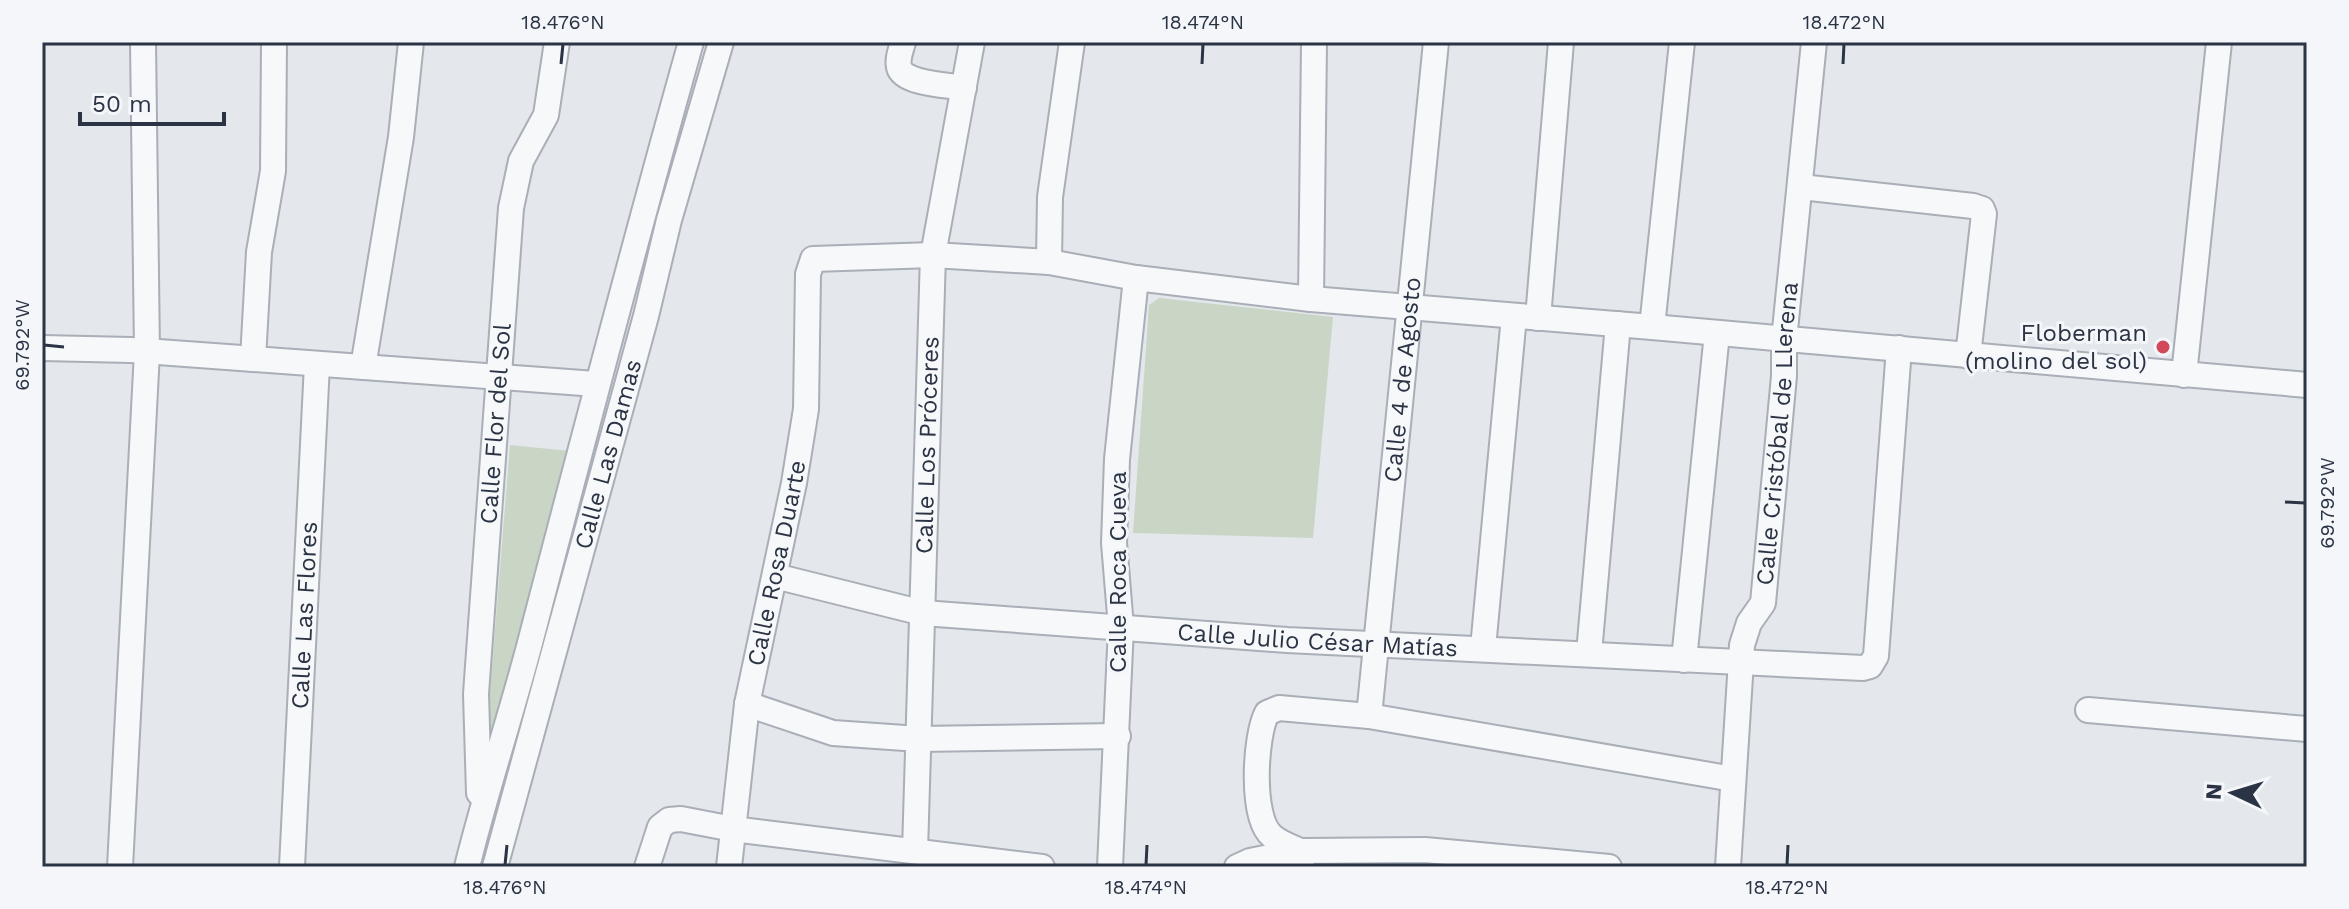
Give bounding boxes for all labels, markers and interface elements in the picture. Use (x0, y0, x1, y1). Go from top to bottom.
text: 18.476°N (521, 10, 605, 34)
text: 18.474°N (1162, 10, 1244, 34)
text: 18.472°N (1802, 10, 1886, 34)
scale bar (80, 76, 224, 126)
text: 50 m (92, 90, 152, 118)
street label: Calle 4 de Agosto (1378, 276, 1427, 484)
street label: Calle Cristóbal de Llerena (1751, 281, 1804, 587)
text: 69.792°W (10, 299, 34, 391)
place label: Floberman (molino del sol) (1965, 319, 2147, 375)
street label: Calle Flor del Sol (474, 322, 517, 525)
street label: Calle Los Próceres (910, 336, 945, 554)
marker: Floberman (molino del sol) (2154, 338, 2172, 356)
street label: Calle Las Damas (569, 356, 647, 552)
text: 69.792°W (2315, 457, 2339, 549)
street label: Calle Rosa Duarte (741, 458, 811, 668)
street label: Calle Roca Cueva (1104, 471, 1132, 673)
street label: Calle Las Flores (286, 521, 323, 710)
street label: Calle Julio César Matías (1176, 618, 1458, 662)
north arrow (2193, 753, 2273, 833)
text: N (2201, 783, 2227, 801)
text: 18.476°N (463, 875, 547, 899)
text: 18.474°N (1105, 875, 1187, 899)
text: 18.472°N (1745, 875, 1829, 899)

